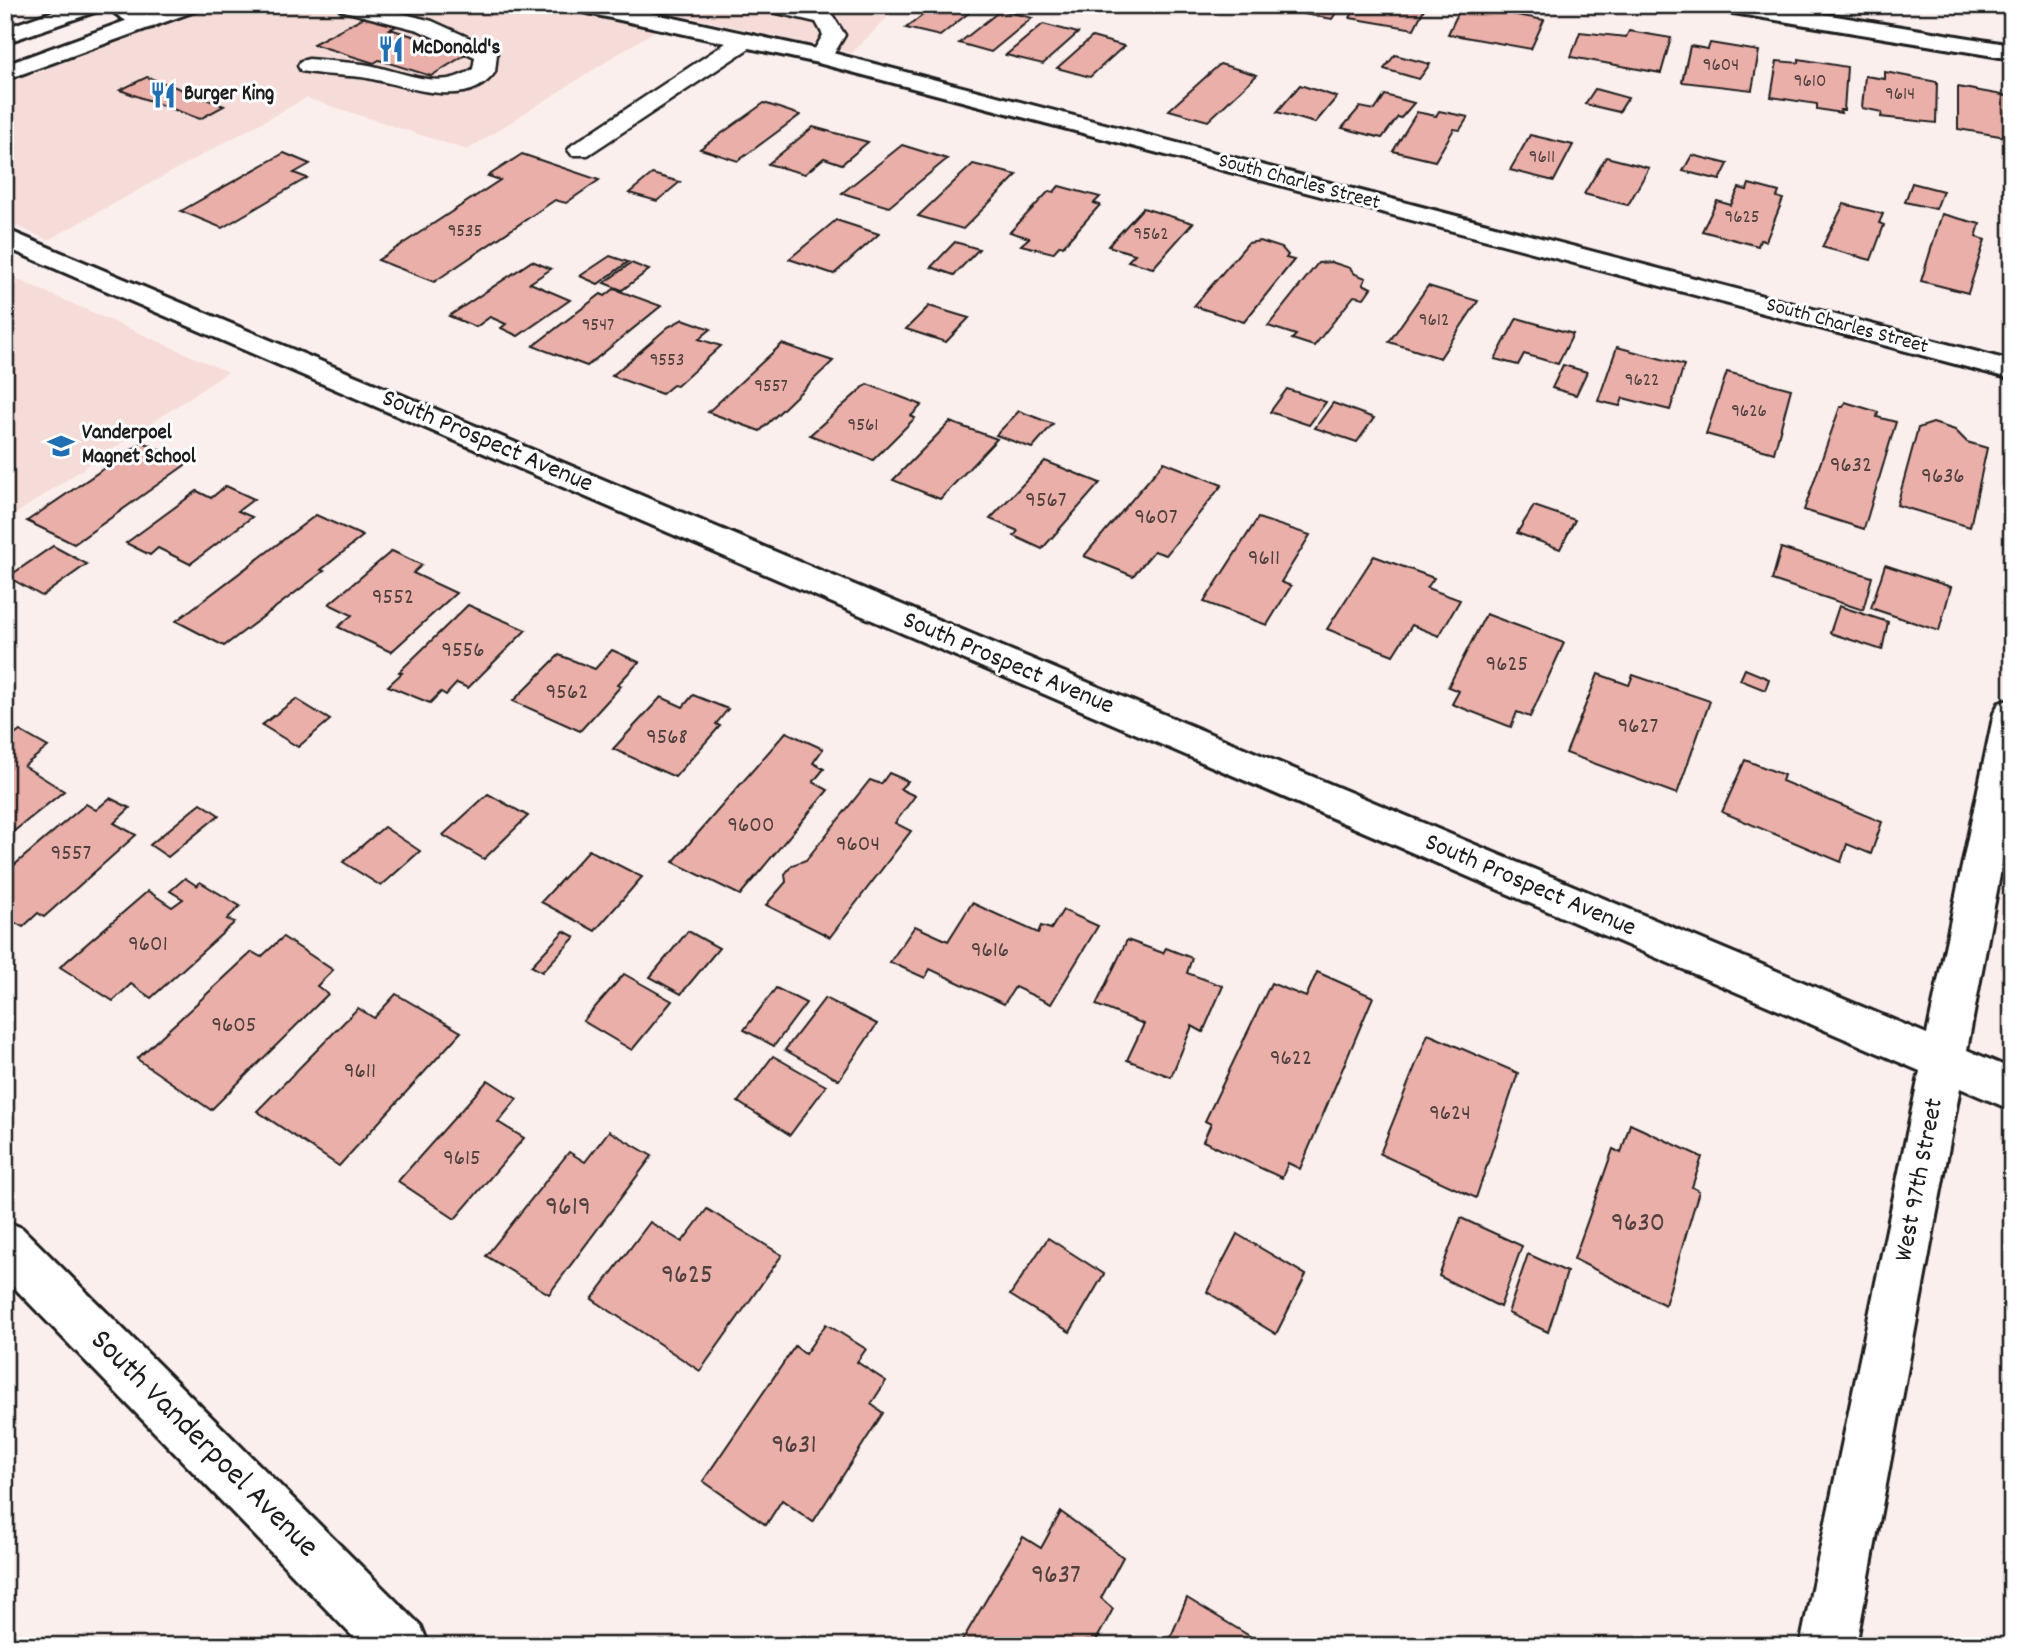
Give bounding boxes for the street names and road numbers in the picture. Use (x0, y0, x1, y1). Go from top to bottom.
street label: South Charles Street (1215, 147, 1383, 219)
street label: South Charles Street (1763, 291, 1931, 363)
street label: South Prospect Avenue (376, 381, 598, 503)
street label: South Prospect Avenue (897, 603, 1119, 725)
street label: South Prospect Avenue (1419, 825, 1641, 947)
street label: West 97th Street (1886, 1095, 1954, 1265)
street label: South Vanderpoel Avenue (78, 1320, 328, 1570)

